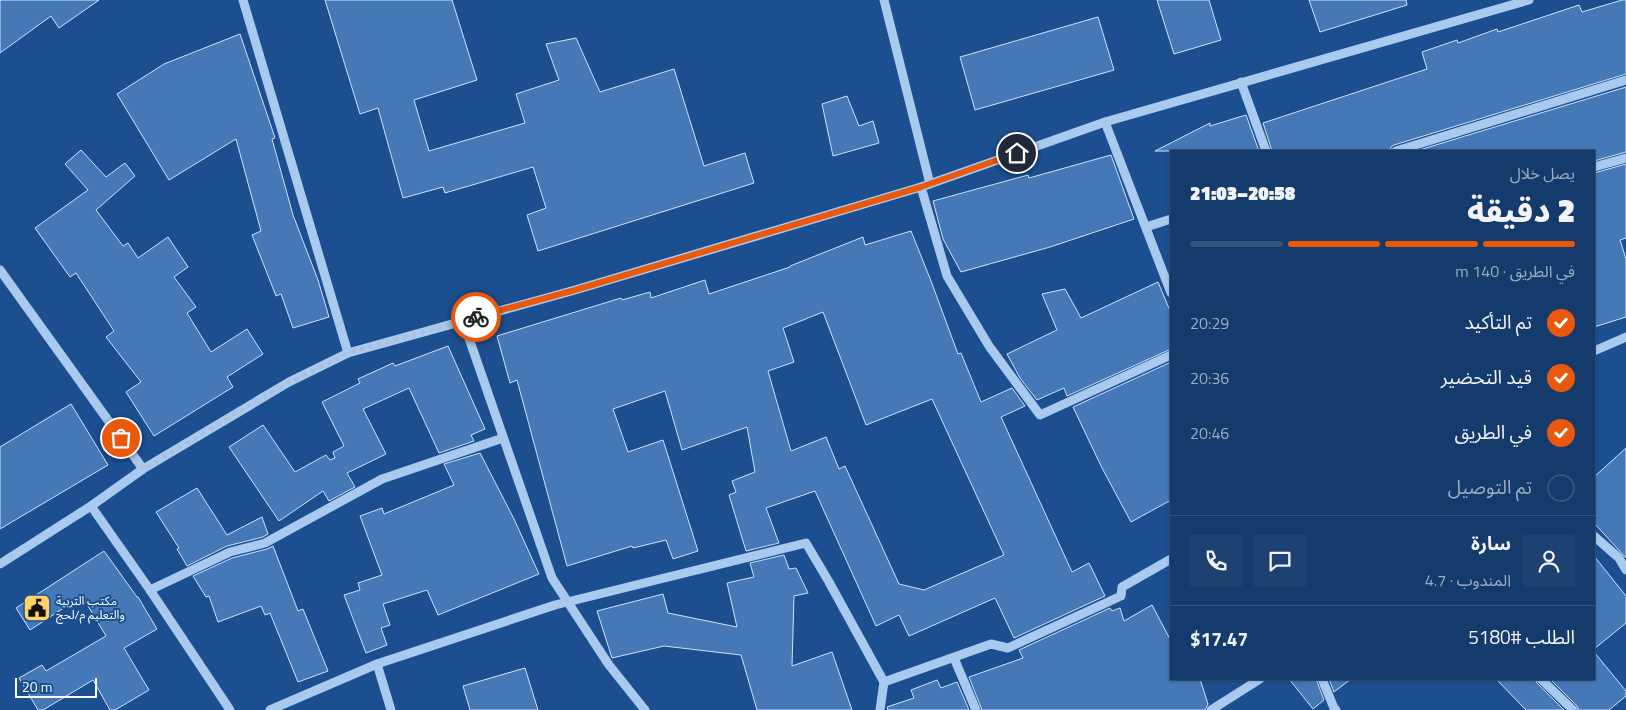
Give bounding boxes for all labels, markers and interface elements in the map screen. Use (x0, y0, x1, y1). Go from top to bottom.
pin (996, 132, 1038, 174)
icon: home (1003, 139, 1031, 167)
text: يصل خلال (1510, 161, 1575, 185)
text: 20:58–21:03 (1190, 178, 1295, 207)
text: 2 دقيقة (1467, 186, 1575, 234)
text: في الطريق · 140 m (1455, 259, 1575, 283)
courier (451, 292, 501, 342)
icon: bike (462, 303, 490, 331)
text: تم التأكيد (1464, 307, 1532, 336)
icon: check (1547, 309, 1575, 337)
text: 20:29 (1190, 311, 1229, 335)
text: قيد التحضير (1441, 362, 1532, 391)
icon: check (1547, 364, 1575, 392)
text: 20:36 (1190, 366, 1229, 390)
pin (100, 417, 142, 459)
text: في الطريق (1454, 417, 1532, 446)
icon: check (1547, 419, 1575, 447)
text: 20:46 (1190, 421, 1229, 445)
icon: bag (107, 424, 135, 452)
text: تم التوصيل (1448, 472, 1532, 501)
text: سارة (1471, 528, 1511, 557)
button: phone (1190, 535, 1242, 587)
button: chat (1254, 535, 1306, 587)
button: person (1523, 535, 1575, 587)
text: المندوب · 4.7 (1425, 568, 1511, 592)
place label: مكتب التربية والتعليم م/لحج (56, 591, 125, 624)
public building icon: مكتب التربية والتعليم م/لحج (22, 593, 52, 623)
text: الطلب #5180 (1468, 622, 1575, 651)
text: $17.47 (1190, 624, 1248, 653)
scale bar (15, 675, 98, 698)
text: 20 m (22, 676, 52, 697)

